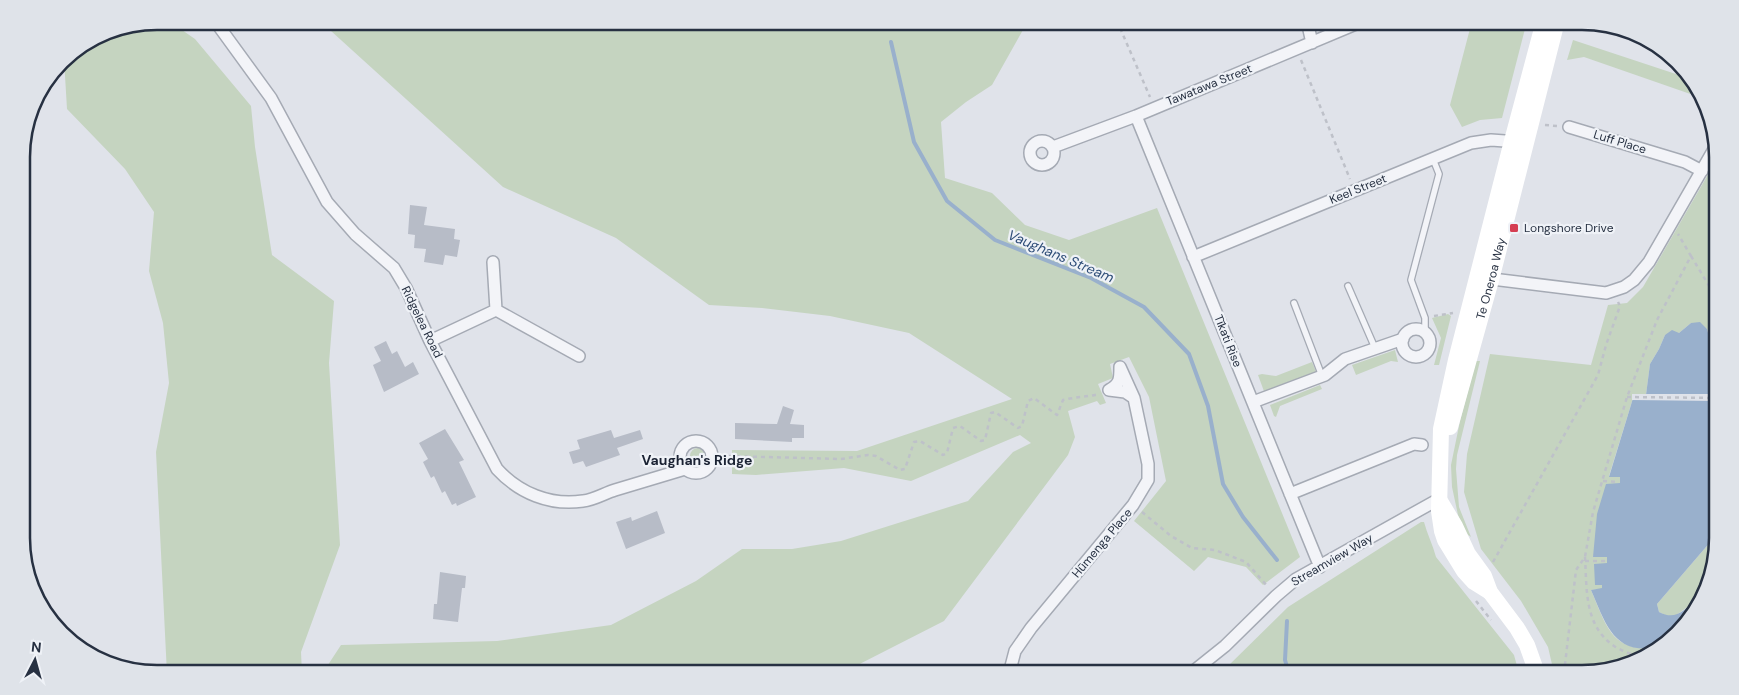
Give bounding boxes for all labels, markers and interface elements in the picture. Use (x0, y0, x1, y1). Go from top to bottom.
street label: Tawatawa Street (1164, 60, 1255, 110)
street label: Luff Place (1592, 126, 1649, 158)
street label: Keel Street (1327, 170, 1389, 208)
place label: Longshore Drive (1524, 220, 1614, 236)
marker: Longshore Drive (1508, 222, 1520, 234)
water label: Vaughans Stream (1005, 225, 1117, 287)
street label: Te Oneroa Way (1472, 236, 1510, 321)
street label: Ridgelea Road (398, 283, 446, 361)
street label: Tīkati Rise (1210, 312, 1246, 370)
district label: Vaughan's Ridge (642, 451, 752, 469)
street label: Hūmenga Place (1068, 505, 1136, 581)
street label: Streamview Way (1288, 530, 1376, 590)
north arrow (10, 635, 60, 685)
text: N (30, 638, 42, 657)

